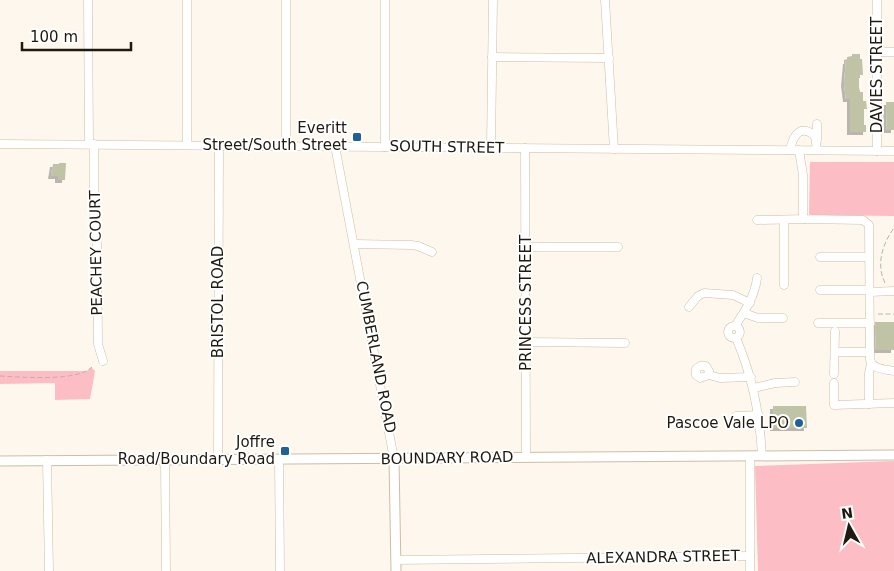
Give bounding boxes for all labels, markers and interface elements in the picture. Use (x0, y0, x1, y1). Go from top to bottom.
street label: DAVIES STREET (868, 16, 886, 133)
scale bar (22, 20, 131, 52)
text: 100 m (30, 28, 78, 46)
place label: Everitt Street/South Street (202, 119, 347, 154)
marker: Everitt Street/South Street (351, 131, 363, 143)
street label: SOUTH STREET (389, 137, 505, 157)
street label: PEACHEY COURT (86, 189, 106, 316)
street label: PRINCESS STREET (517, 234, 535, 371)
street label: BRISTOL ROAD (209, 246, 227, 358)
street label: CUMBERLAND ROAD (352, 279, 400, 435)
place label: Pascoe Vale LPO (667, 414, 789, 432)
marker: Pascoe Vale LPO (793, 417, 805, 429)
place label: Joffre Road/Boundary Road (118, 433, 275, 468)
marker: Joffre Road/Boundary Road (279, 445, 291, 457)
street label: BOUNDARY ROAD (380, 448, 514, 468)
north arrow (824, 501, 874, 551)
text: N (840, 504, 854, 522)
street label: ALEXANDRA STREET (586, 547, 741, 567)

